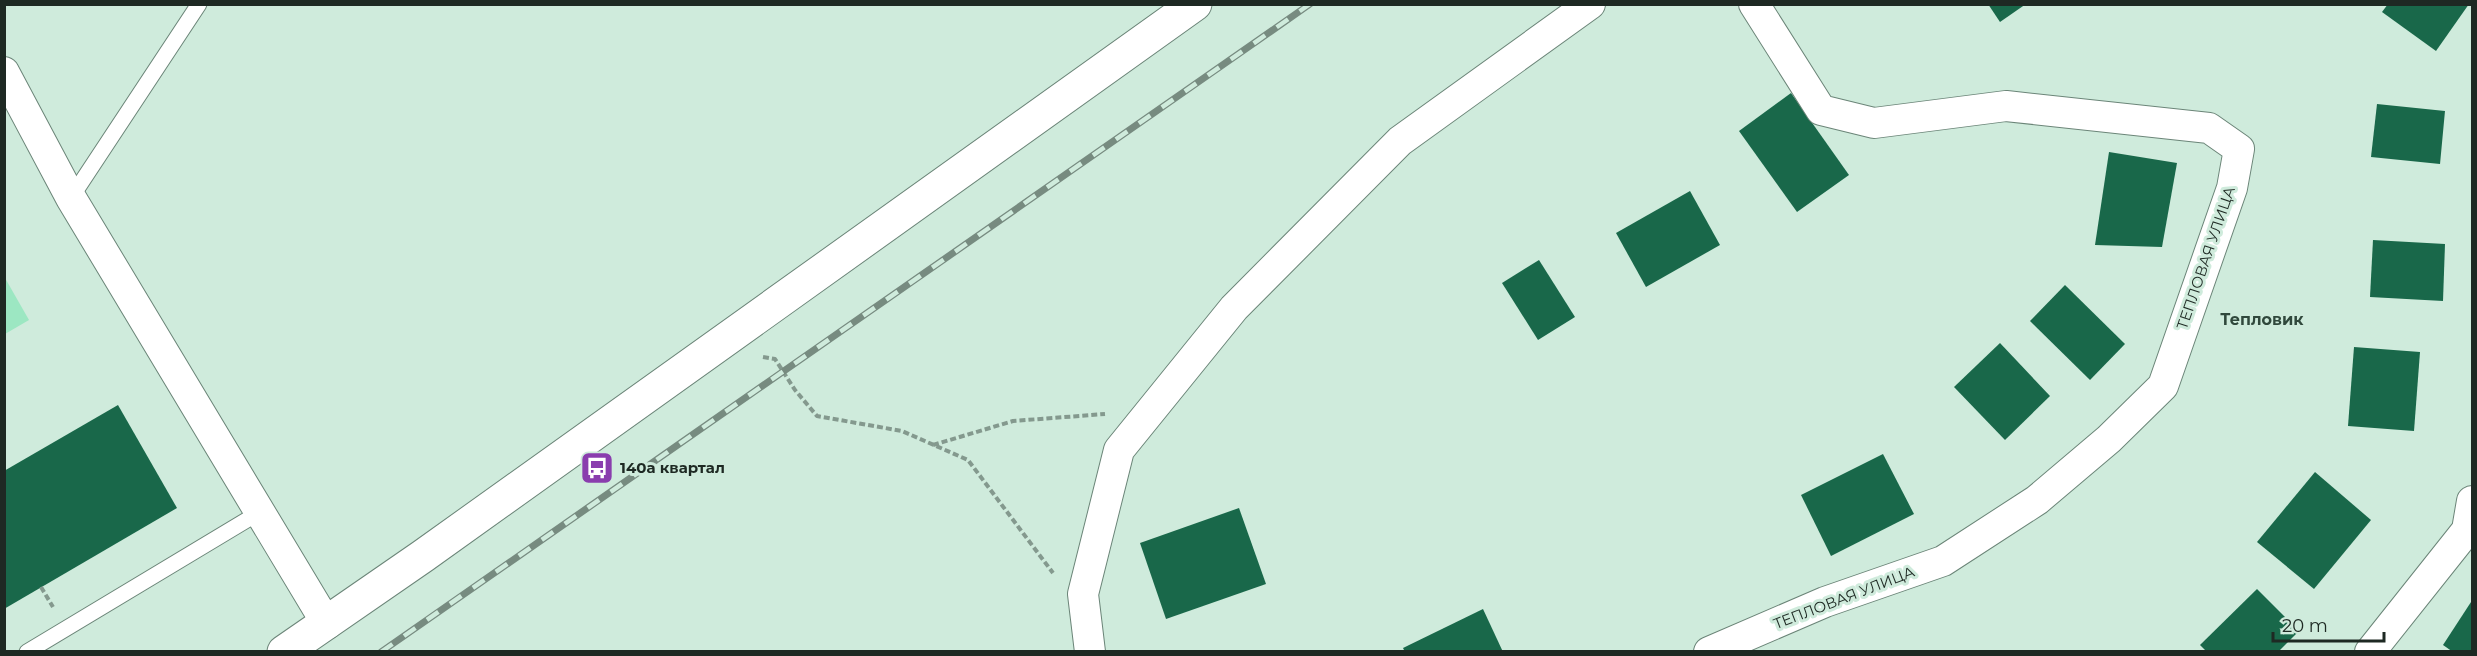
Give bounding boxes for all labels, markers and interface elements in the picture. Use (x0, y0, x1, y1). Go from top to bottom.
street label: ТЕПЛОВАЯ УЛИЦА (2172, 184, 2239, 332)
district label: Тепловик (2220, 310, 2304, 329)
bus stop icon: 140а квартал (579, 450, 615, 486)
place label: 140а квартал (620, 458, 725, 477)
street label: ТЕПЛОВАЯ УЛИЦА (1770, 562, 1917, 633)
scale bar (2273, 605, 2384, 643)
text: 20 m (2282, 615, 2328, 637)

